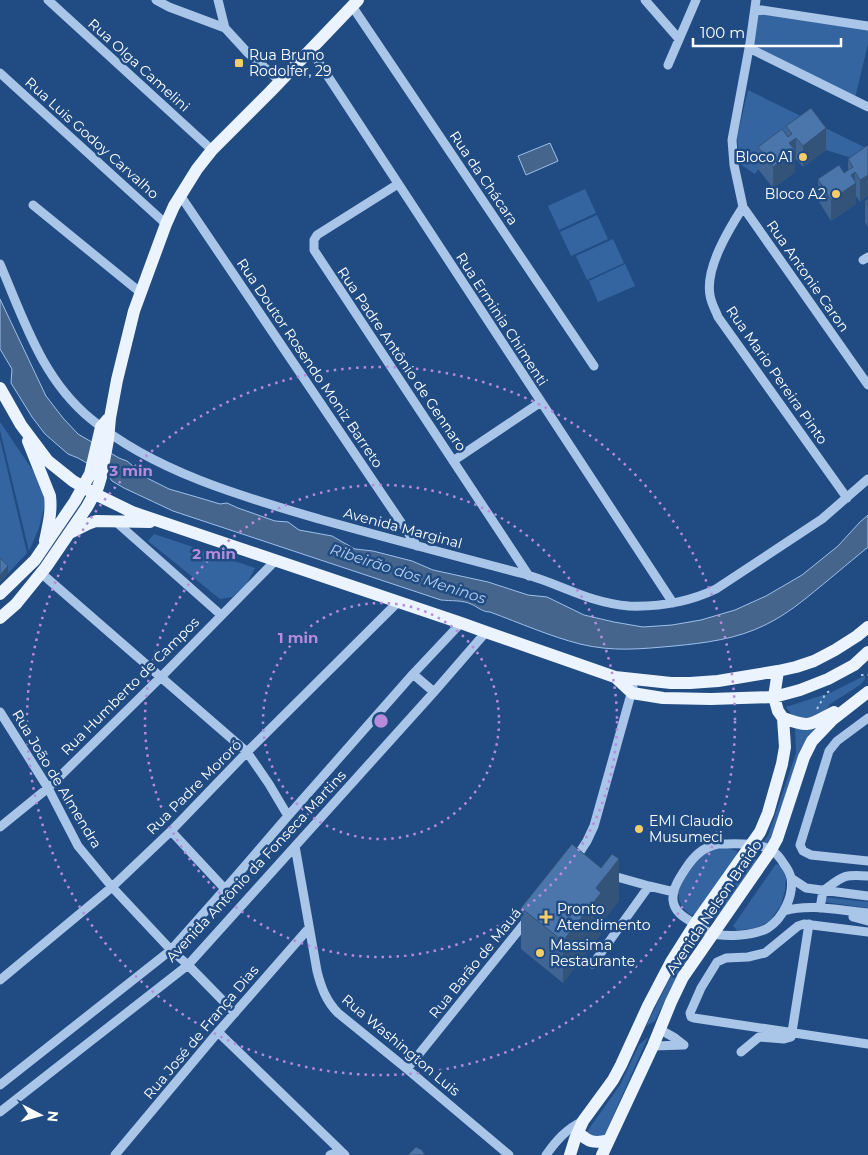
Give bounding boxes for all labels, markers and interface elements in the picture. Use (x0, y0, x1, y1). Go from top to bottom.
street label: Rua Olga Camelini (84, 15, 194, 115)
scale bar (693, 15, 840, 47)
text: 100 m (700, 23, 745, 42)
place label: Rua Bruno Rodolfer, 29 (249, 46, 332, 80)
marker: Rua Bruno Rodolfer, 29 (233, 57, 245, 69)
street label: Rua Luis Godoy Carvalho (21, 73, 163, 203)
street label: Rua da Chácara (446, 127, 522, 229)
place label: Bloco A1 (735, 148, 793, 166)
marker: Bloco A1 (797, 151, 809, 163)
place label: Bloco A2 (765, 185, 826, 203)
marker: Bloco A2 (830, 188, 842, 200)
street label: Rua Antonie Caron (763, 217, 853, 335)
street label: Rua Erminia Chimenti (452, 249, 552, 389)
street label: Rua Doutor Rosendo Moniz Barreto (233, 255, 387, 471)
street label: Rua Padre Antônio de Gennaro (334, 263, 471, 455)
street label: Rua Mario Pereira Pinto (722, 302, 832, 448)
text: 3 min (108, 461, 153, 480)
street label: Avenida Marginal (342, 504, 464, 552)
water label: Ribeirão dos Meninos (328, 539, 489, 608)
text: 2 min (192, 544, 236, 563)
street label: Rua Humberto de Campos (57, 613, 203, 759)
text: 1 min (278, 628, 318, 647)
street label: Rua João de Almendra (8, 706, 106, 852)
centre of rings (372, 712, 390, 730)
street label: Rua Padre Mororó (143, 736, 245, 838)
street label: Avenida Antônio da Fonseca Martins (162, 766, 350, 966)
place label: EMI Claudio Musumeci (649, 812, 733, 846)
marker: EMI Claudio Musumeci (633, 823, 645, 835)
street label: Avenida Nelson Braido (662, 836, 766, 978)
place label: Pronto Atendimento (557, 900, 651, 934)
street label: Rua Barão de Mauá (425, 904, 525, 1022)
marker: Pronto Atendimento (539, 910, 553, 924)
place label: Massima Restaurante (550, 936, 635, 970)
marker: Massima Restaurante (534, 947, 546, 959)
street label: Rua José de França Dias (140, 961, 262, 1103)
street label: Rua Washington Luis (338, 990, 464, 1100)
north arrow (15, 1090, 65, 1140)
text: N (43, 1110, 62, 1123)

